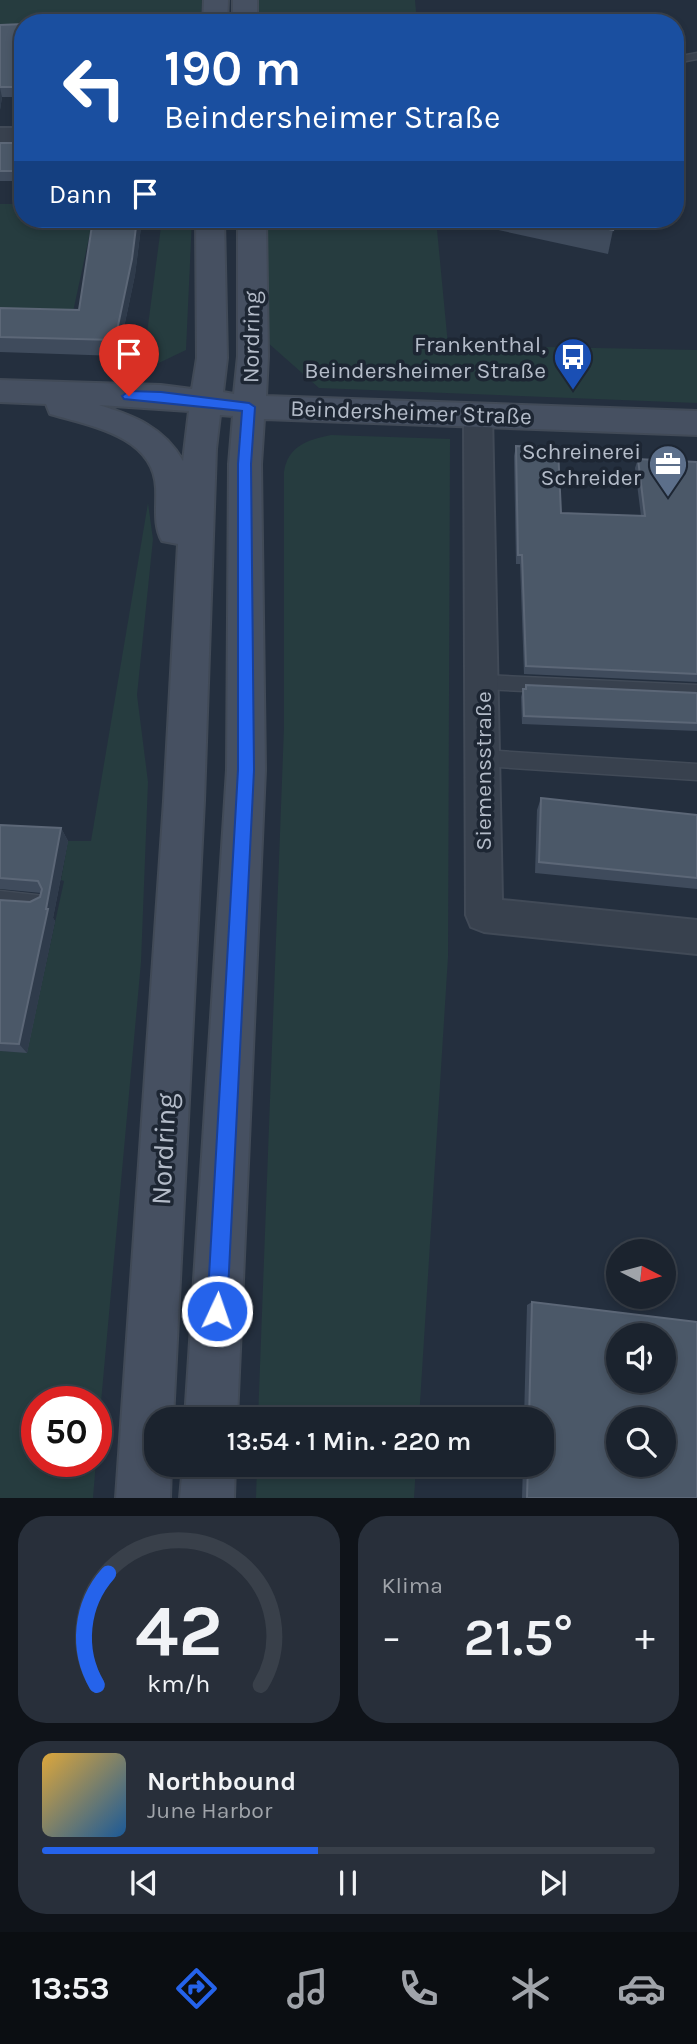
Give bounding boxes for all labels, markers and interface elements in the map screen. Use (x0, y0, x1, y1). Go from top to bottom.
text: 190 m (164, 40, 301, 97)
icon: left (49, 42, 140, 133)
text: Beindersheimer Straße (164, 99, 500, 136)
icon: arrive (126, 175, 164, 213)
text: Dann (49, 179, 112, 210)
street label: Nordring (237, 291, 266, 383)
pin (99, 324, 159, 396)
place label: Frankenthal, Beindersheimer Straße (304, 331, 546, 384)
icon: arrive (110, 335, 148, 373)
bus stop icon: Frankenthal, Beindersheimer Straße (552, 336, 594, 391)
street label: Beindersheimer Straße (290, 395, 532, 430)
place label: Schreinerei Schreider (522, 438, 642, 491)
office icon: Schreinerei Schreider (647, 443, 689, 498)
street label: Siemensstraße (470, 691, 497, 851)
street label: Nordring (144, 1092, 183, 1206)
north arrow (606, 1239, 676, 1309)
map controls (606, 1239, 676, 1477)
position arrow (180, 1274, 254, 1348)
button: sound (606, 1323, 676, 1393)
speed limit sign: 50 (21, 1386, 112, 1477)
button: search (606, 1407, 676, 1477)
text: 13:54 · 1 Min. · 220 m (227, 1426, 471, 1457)
text: Klima (382, 1572, 443, 1599)
text: 42 (135, 1589, 222, 1674)
text: 21.5° (464, 1607, 573, 1668)
text: − (382, 1615, 401, 1660)
text: + (635, 1615, 655, 1660)
text: km/h (147, 1669, 210, 1698)
text: Northbound (147, 1766, 296, 1797)
text: June Harbor (147, 1797, 272, 1824)
icon: previous (125, 1864, 163, 1902)
icon: pause (329, 1864, 367, 1902)
icon: next (534, 1864, 572, 1902)
icon: directions (172, 1964, 221, 2013)
icon: music (283, 1964, 332, 2013)
icon: phone (394, 1964, 443, 2013)
icon: climate (506, 1964, 555, 2013)
icon: car (617, 1964, 666, 2013)
text: 13:53 (31, 1970, 110, 2007)

